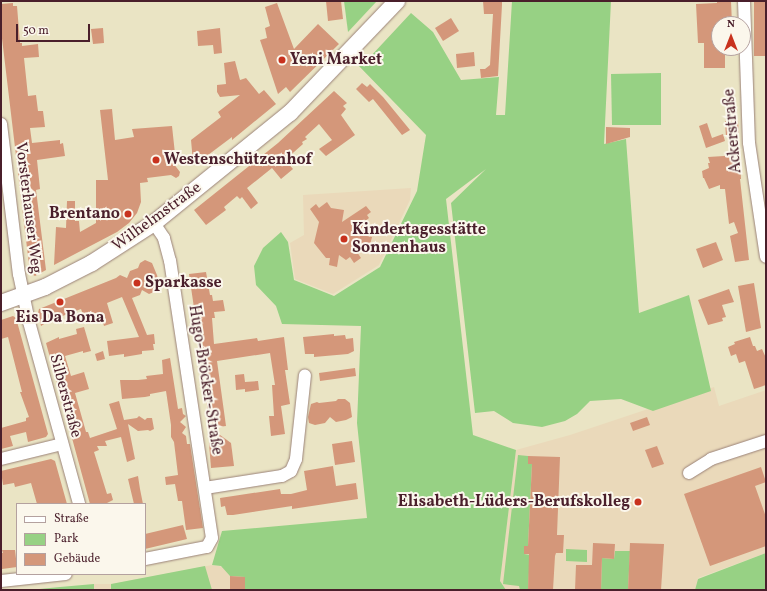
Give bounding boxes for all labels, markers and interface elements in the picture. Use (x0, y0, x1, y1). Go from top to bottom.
scale bar (18, 16, 92, 42)
north arrow (711, 16, 751, 56)
text: N (727, 17, 735, 32)
text: 50 m (23, 23, 49, 39)
place label: Yeni Market (290, 50, 382, 70)
marker: Yeni Market (277, 55, 287, 65)
street label: Ackerstraße (720, 88, 746, 174)
street label: Vorsterhauser Weg (10, 141, 46, 275)
place label: Westenschützenhof (164, 150, 312, 170)
marker: Westenschützenhof (151, 155, 161, 165)
street label: Wilhelmstraße (109, 178, 205, 256)
place label: Brentano (49, 204, 120, 224)
marker: Brentano (123, 209, 133, 219)
place label: Kindertagesstätte Sonnenhaus (352, 220, 486, 258)
marker: Kindertagesstätte Sonnenhaus (339, 234, 349, 244)
place label: Sparkasse (145, 273, 222, 293)
marker: Sparkasse (132, 278, 142, 288)
marker: Eis Da Bona (55, 297, 65, 307)
street label: Hugo-Bröcker-Straße (184, 304, 226, 456)
place label: Eis Da Bona (15, 308, 105, 328)
street label: Silberstraße (45, 352, 85, 440)
place label: Elisabeth-Lüders-Berufskolleg (398, 492, 630, 512)
marker: Elisabeth-Lüders-Berufskolleg (633, 497, 643, 507)
legend (16, 503, 146, 575)
text: Straße (54, 511, 89, 527)
text: Park (54, 531, 79, 547)
text: Gebäude (54, 551, 100, 567)

